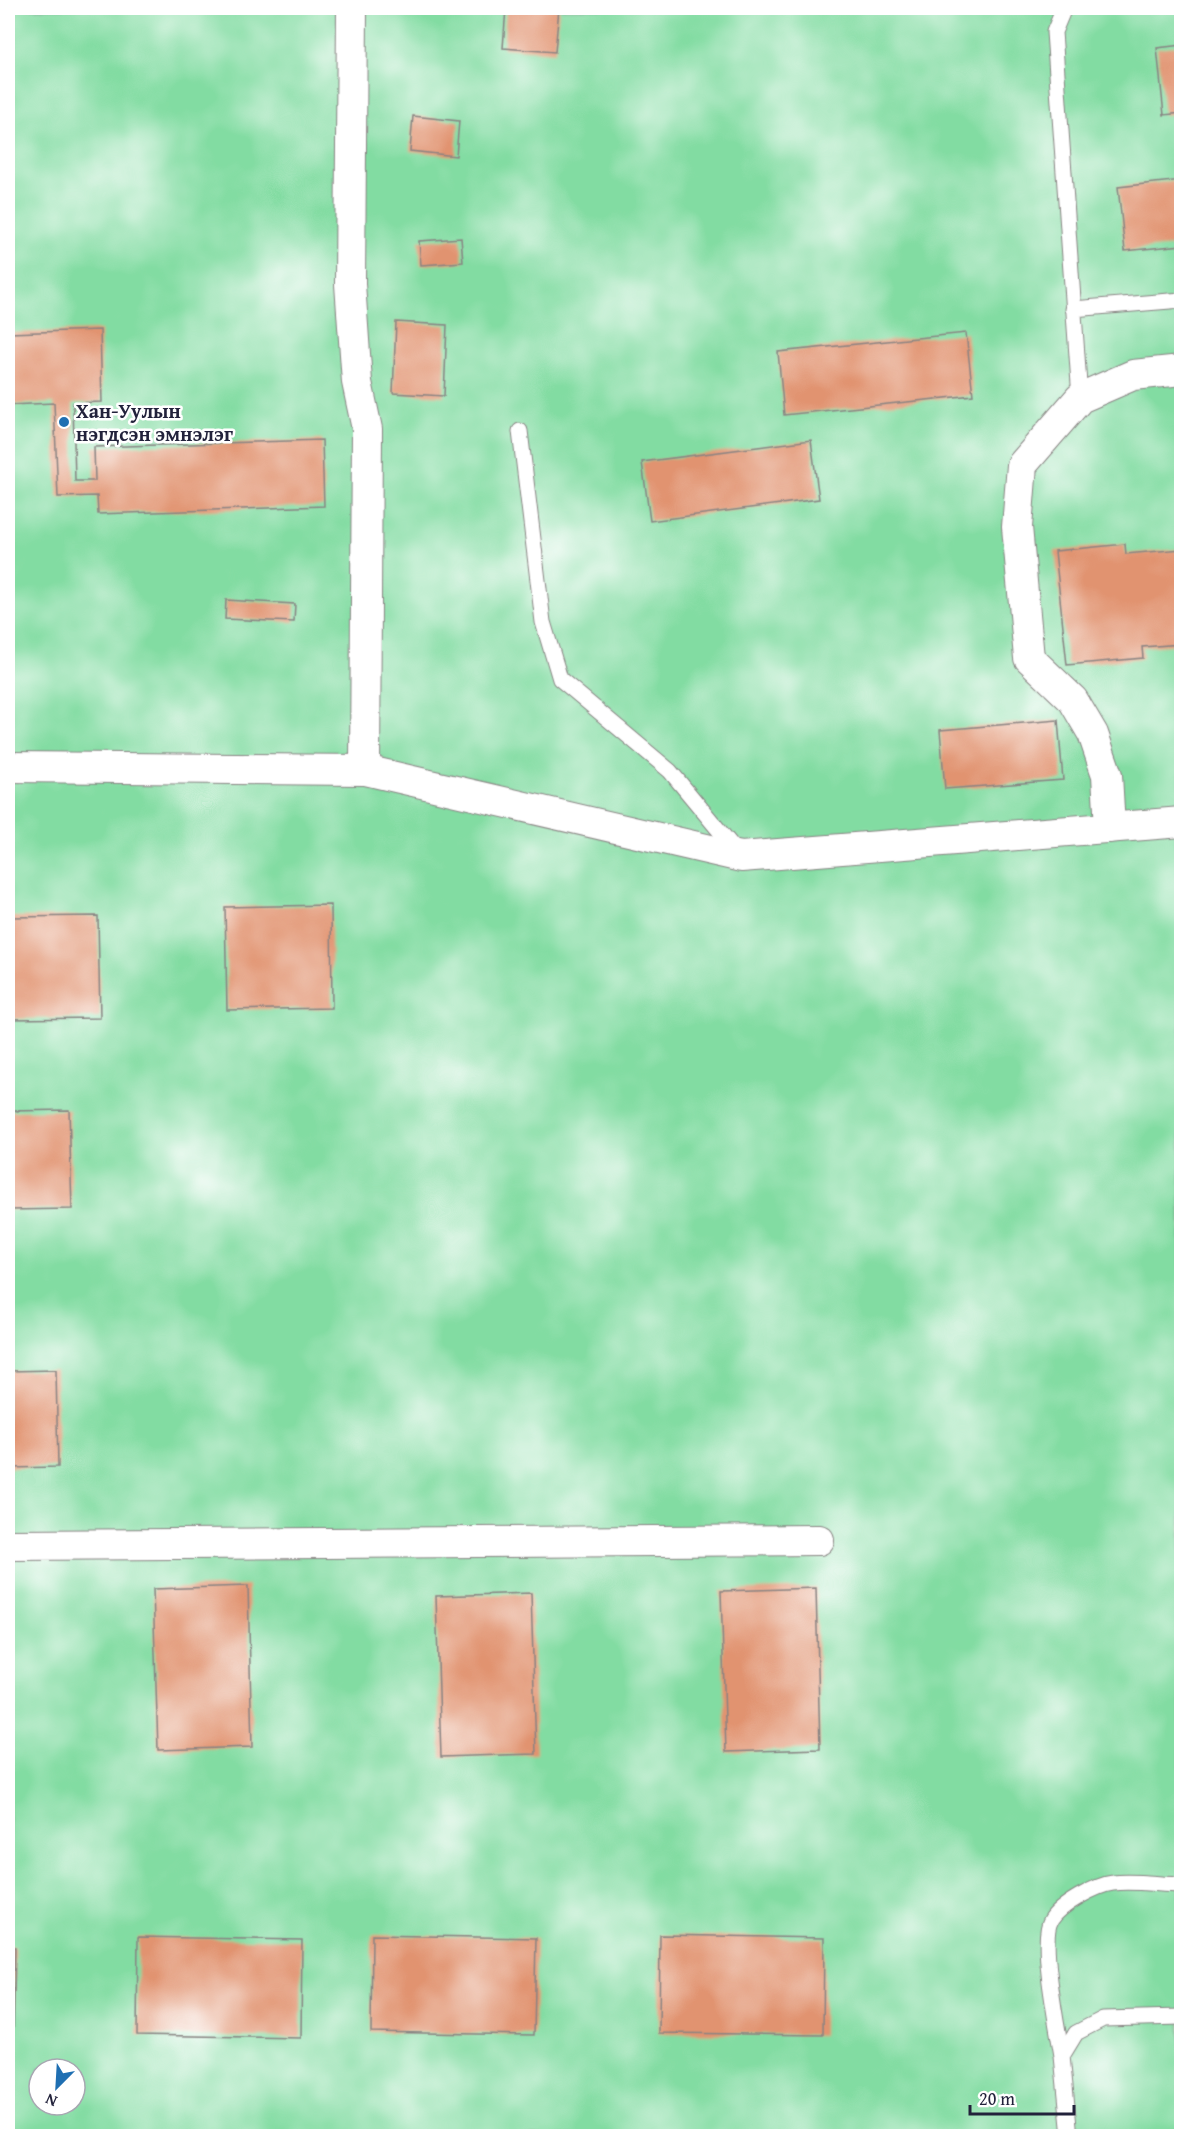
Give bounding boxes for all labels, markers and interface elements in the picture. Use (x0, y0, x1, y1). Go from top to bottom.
place label: Хан-Уулын нэгдсэн эмнэлэг (76, 396, 233, 448)
marker: Хан-Уулын нэгдсэн эмнэлэг (57, 415, 71, 429)
north arrow (27, 2057, 87, 2117)
scale bar (970, 2078, 1074, 2116)
text: 20 m (979, 2085, 1015, 2112)
text: N (41, 2087, 61, 2114)

